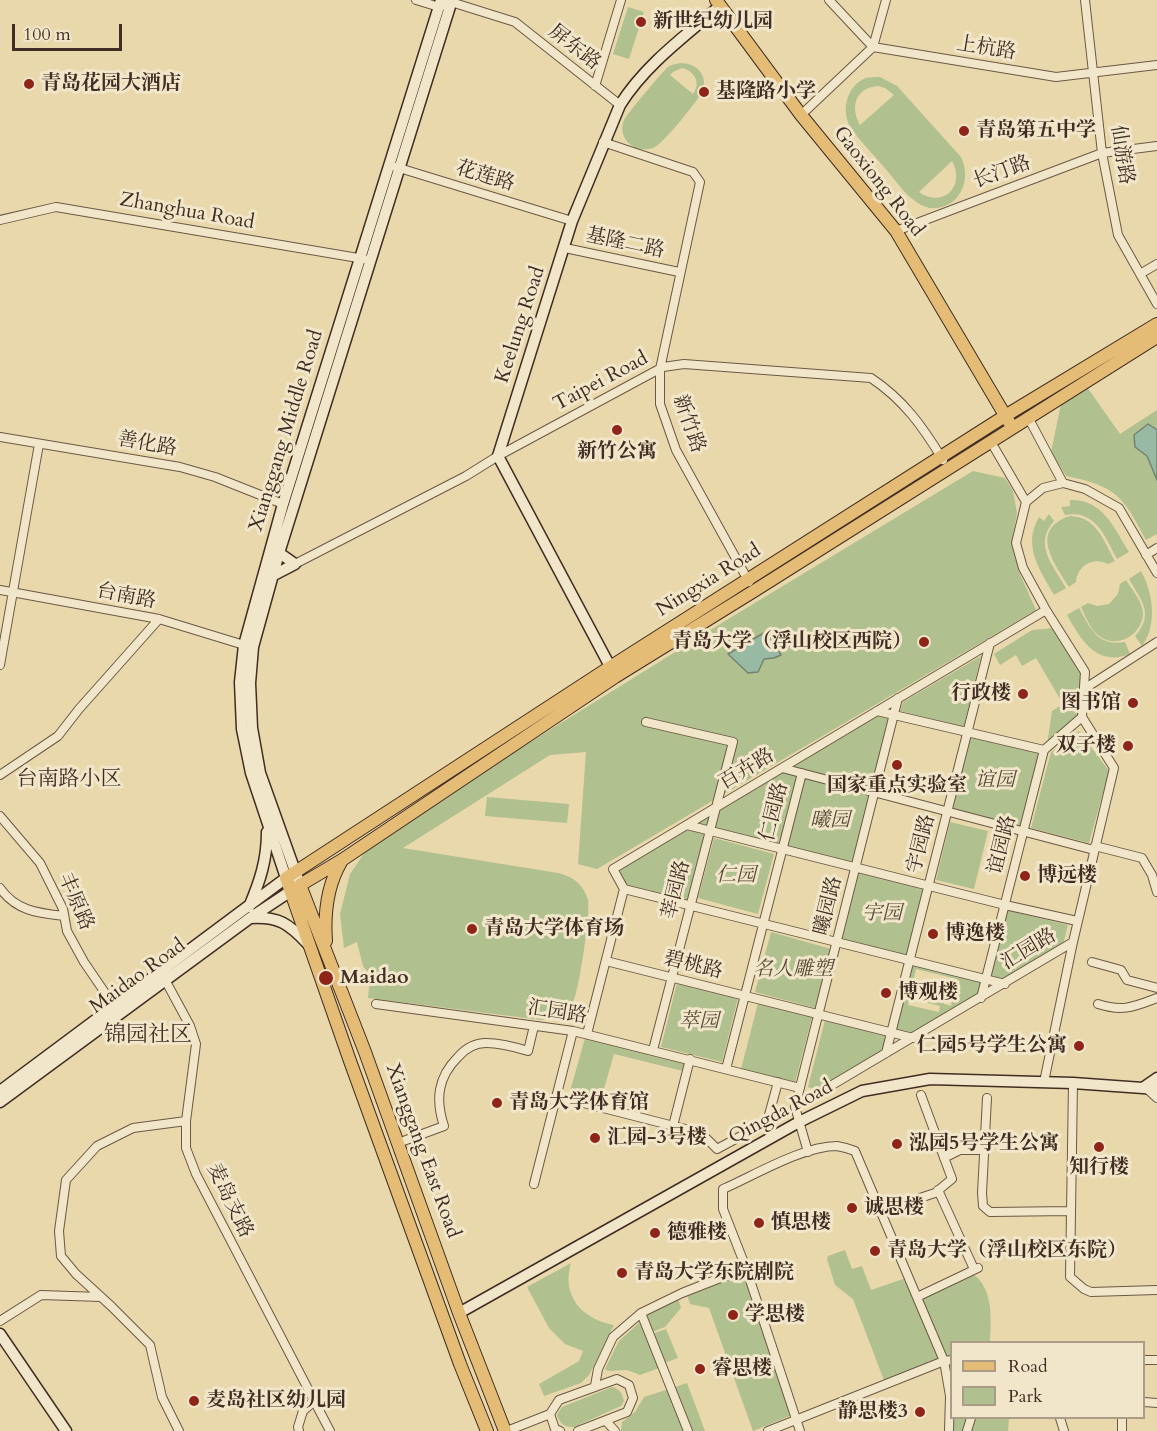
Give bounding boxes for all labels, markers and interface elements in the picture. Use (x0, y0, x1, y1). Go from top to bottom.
place label: 新世纪幼儿园 (653, 10, 773, 34)
scale bar (15, 12, 124, 50)
marker: 新世纪幼儿园 (634, 15, 648, 29)
street label: 屏东路 (543, 20, 605, 76)
text: 100 m (23, 22, 71, 47)
street label: 上杭路 (954, 32, 1018, 66)
place label: 青岛花园大酒店 (41, 72, 181, 96)
marker: 青岛花园大酒店 (22, 77, 36, 91)
place label: 基隆路小学 (716, 80, 816, 104)
marker: 基隆路小学 (697, 85, 711, 99)
place label: 青岛第五中学 (976, 119, 1096, 143)
street label: Gaoxiong Road (827, 122, 929, 242)
street label: 仙游路 (1104, 123, 1138, 187)
marker: 青岛第五中学 (957, 124, 971, 138)
street label: 长汀路 (970, 151, 1034, 195)
street label: 花莲路 (453, 157, 517, 197)
street label: Zhanghua Road (118, 188, 256, 236)
street label: 基隆二路 (583, 224, 667, 264)
street label: Keelung Road (491, 264, 551, 386)
street label: Xianggang Middle Road (245, 327, 329, 535)
street label: Taipei Road (550, 347, 652, 417)
street label: 新竹路 (667, 392, 709, 456)
marker: 新竹公寓 (610, 423, 624, 437)
street label: 善化路 (115, 428, 179, 462)
place label: 新竹公寓 (577, 440, 657, 464)
street label: Ningxia Road (652, 539, 766, 623)
street label: 台南路 (94, 579, 158, 615)
place label: 青岛大学（浮山校区西院） (672, 630, 912, 654)
marker: 青岛大学（浮山校区西院） (917, 635, 931, 649)
place label: 行政楼 (951, 682, 1011, 706)
marker: 行政楼 (1016, 687, 1030, 701)
place label: 图书馆 (1061, 691, 1121, 715)
marker: 图书馆 (1126, 696, 1140, 710)
place label: 双子楼 (1056, 734, 1116, 758)
marker: 双子楼 (1121, 739, 1135, 753)
street label: 百卉路 (715, 744, 779, 796)
marker: 国家重点实验室 (890, 758, 904, 772)
district label: 台南路小区 (17, 767, 121, 793)
park label: 谊园 (975, 769, 1015, 793)
place label: 国家重点实验室 (827, 774, 967, 798)
street label: 仁园路 (756, 780, 794, 844)
park label: 曦园 (810, 809, 850, 833)
street label: 宇园路 (903, 812, 941, 876)
street label: 谊园路 (984, 813, 1022, 877)
street label: 莘园路 (658, 858, 696, 922)
park label: 仁园 (716, 864, 756, 888)
place label: 博远楼 (1037, 864, 1097, 888)
marker: 博远楼 (1018, 869, 1032, 883)
street label: 丰原路 (52, 870, 98, 934)
street label: 曦园路 (810, 874, 848, 938)
park label: 宇园 (862, 902, 902, 926)
place label: 青岛大学体育场 (484, 917, 624, 941)
marker: 青岛大学体育场 (465, 922, 479, 936)
place label: 博逸楼 (945, 922, 1005, 946)
street label: 汇园路 (997, 924, 1061, 976)
marker: 博逸楼 (926, 927, 940, 941)
street label: Maidao Road (85, 934, 191, 1020)
street label: 碧桃路 (661, 947, 725, 985)
park label: 名人雕塑 (753, 958, 833, 982)
place label: Maidao (340, 966, 409, 990)
marker: Maidao (317, 969, 335, 987)
place label: 博观楼 (898, 981, 958, 1005)
marker: 博观楼 (879, 986, 893, 1000)
street label: 汇园路 (525, 996, 589, 1030)
park label: 萃园 (679, 1010, 719, 1034)
district label: 锦园社区 (104, 1023, 192, 1049)
place label: 仁园5号学生公寓 (917, 1034, 1067, 1058)
marker: 仁园5号学生公寓 (1072, 1039, 1086, 1053)
street label: Xianggang East Road (379, 1061, 465, 1241)
street label: Qingda Road (725, 1076, 837, 1150)
place label: 青岛大学体育馆 (509, 1091, 649, 1115)
marker: 青岛大学体育馆 (490, 1096, 504, 1110)
place label: 汇园-3号楼 (607, 1126, 707, 1150)
marker: 汇园-3号楼 (588, 1131, 602, 1145)
place label: 泓园5号学生公寓 (909, 1132, 1059, 1156)
marker: 泓园5号学生公寓 (890, 1137, 904, 1151)
marker: 知行楼 (1092, 1140, 1106, 1154)
place label: 知行楼 (1069, 1156, 1129, 1180)
street label: 麦岛支路 (201, 1160, 257, 1242)
place label: 诚思楼 (864, 1196, 924, 1220)
marker: 诚思楼 (845, 1201, 859, 1215)
place label: 慎思楼 (771, 1211, 831, 1235)
marker: 慎思楼 (752, 1216, 766, 1230)
place label: 德雅楼 (667, 1221, 727, 1245)
marker: 德雅楼 (648, 1226, 662, 1240)
place label: 青岛大学（浮山校区东院） (887, 1239, 1127, 1263)
marker: 青岛大学（浮山校区东院） (868, 1244, 882, 1258)
place label: 青岛大学东院剧院 (634, 1261, 794, 1285)
marker: 青岛大学东院剧院 (615, 1266, 629, 1280)
place label: 学思楼 (745, 1303, 805, 1327)
marker: 学思楼 (726, 1308, 740, 1322)
legend (950, 1341, 1145, 1419)
text: Road (1008, 1354, 1048, 1379)
place label: 睿思楼 (712, 1357, 772, 1381)
marker: 睿思楼 (693, 1362, 707, 1376)
text: Park (1008, 1384, 1043, 1409)
place label: 麦岛社区幼儿园 (206, 1389, 346, 1413)
marker: 麦岛社区幼儿园 (187, 1394, 201, 1408)
place label: 静思楼3 (838, 1400, 908, 1424)
marker: 静思楼3 (913, 1405, 927, 1419)

